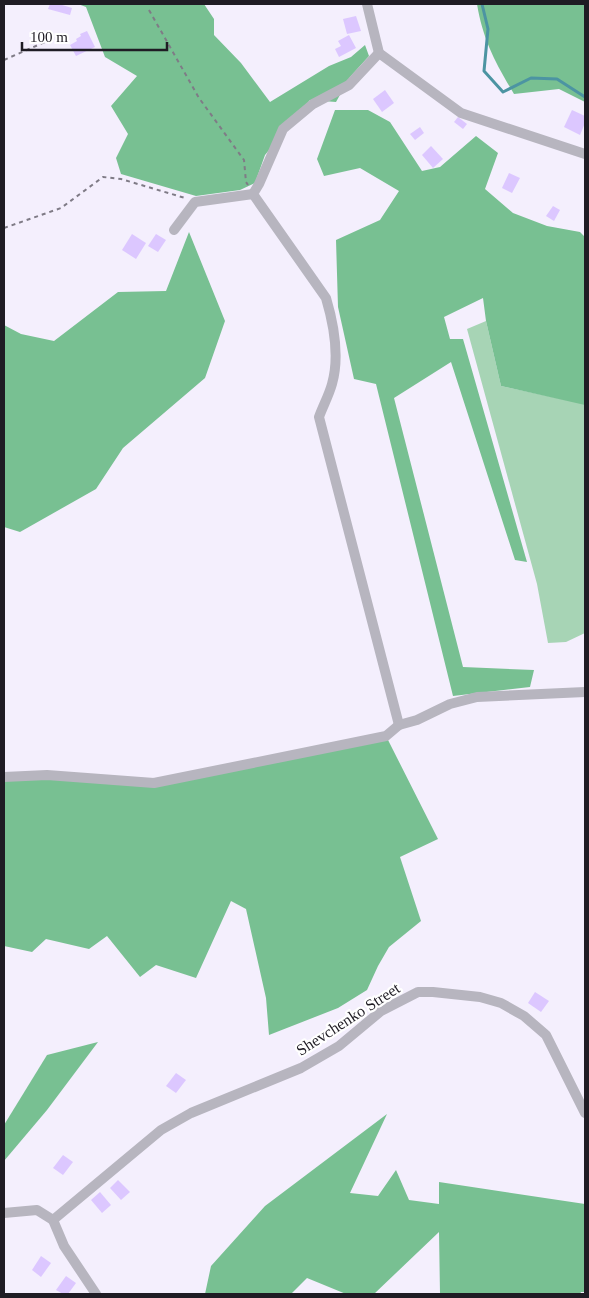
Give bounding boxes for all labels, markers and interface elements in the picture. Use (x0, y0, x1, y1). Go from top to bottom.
scale bar (22, 20, 168, 52)
text: 100 m (30, 29, 68, 45)
street label: Shevchenko Street (293, 979, 403, 1059)

